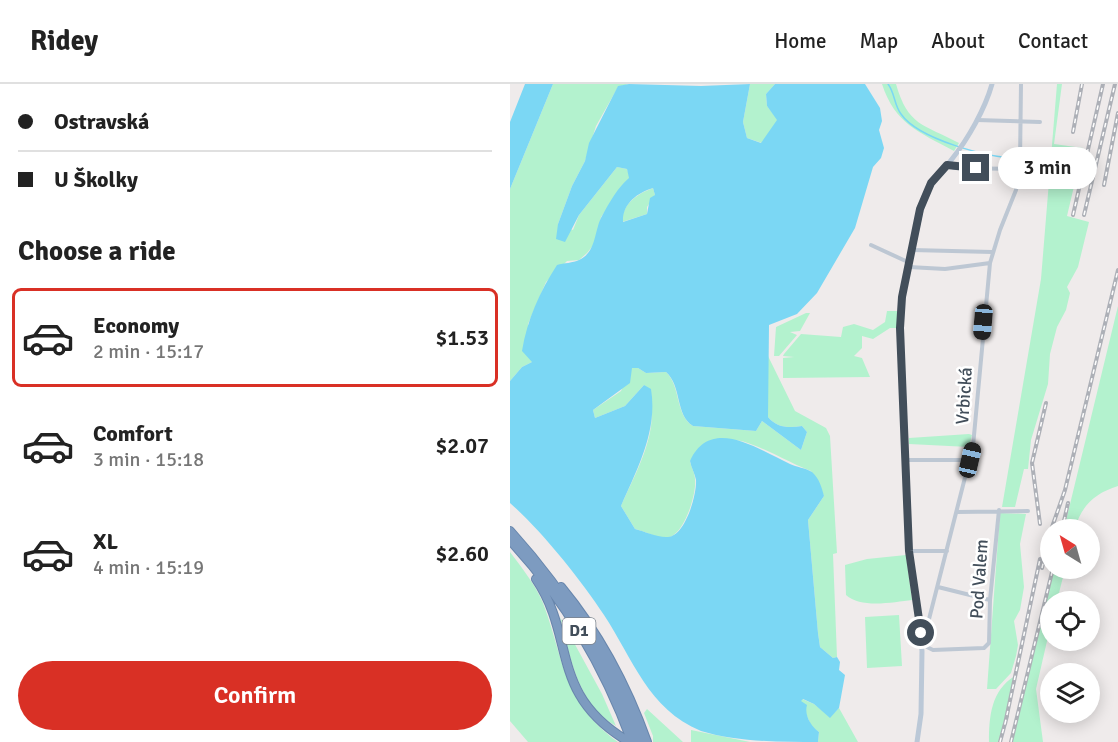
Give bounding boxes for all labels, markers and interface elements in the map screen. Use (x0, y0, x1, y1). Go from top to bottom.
text: Ridey (30, 24, 98, 58)
text: Home (774, 28, 827, 54)
text: Map (860, 28, 898, 54)
text: About (931, 28, 985, 54)
text: Contact (1018, 28, 1088, 54)
text: Ostravská (54, 108, 149, 135)
callout: 3 min (997, 147, 1096, 189)
route end (962, 154, 989, 181)
text: 3 min (1024, 155, 1071, 180)
text: U Školky (54, 166, 138, 193)
text: Choose a ride (18, 235, 176, 268)
car (972, 303, 994, 341)
icon: car (21, 311, 75, 365)
text: Economy (93, 312, 179, 339)
text: $1.53 (435, 324, 489, 351)
text: 2 min · 15:17 (93, 339, 204, 364)
street label: Vrbická (951, 367, 977, 425)
icon: car (21, 419, 75, 473)
text: Comfort (93, 420, 173, 447)
text: $2.07 (435, 432, 489, 459)
car (957, 440, 983, 480)
text: 3 min · 15:18 (93, 447, 204, 472)
north arrow (1040, 519, 1100, 579)
map controls (1040, 519, 1100, 723)
icon: car (21, 527, 75, 581)
text: XL (93, 528, 118, 555)
street label: Pod Valem (965, 538, 993, 620)
text: $2.60 (435, 540, 489, 567)
text: 4 min · 15:19 (93, 555, 204, 580)
button: locate (1040, 591, 1100, 651)
road number: D1 (562, 618, 596, 644)
route start (907, 619, 934, 646)
button: Confirm (18, 661, 492, 730)
button: layers (1040, 663, 1100, 723)

